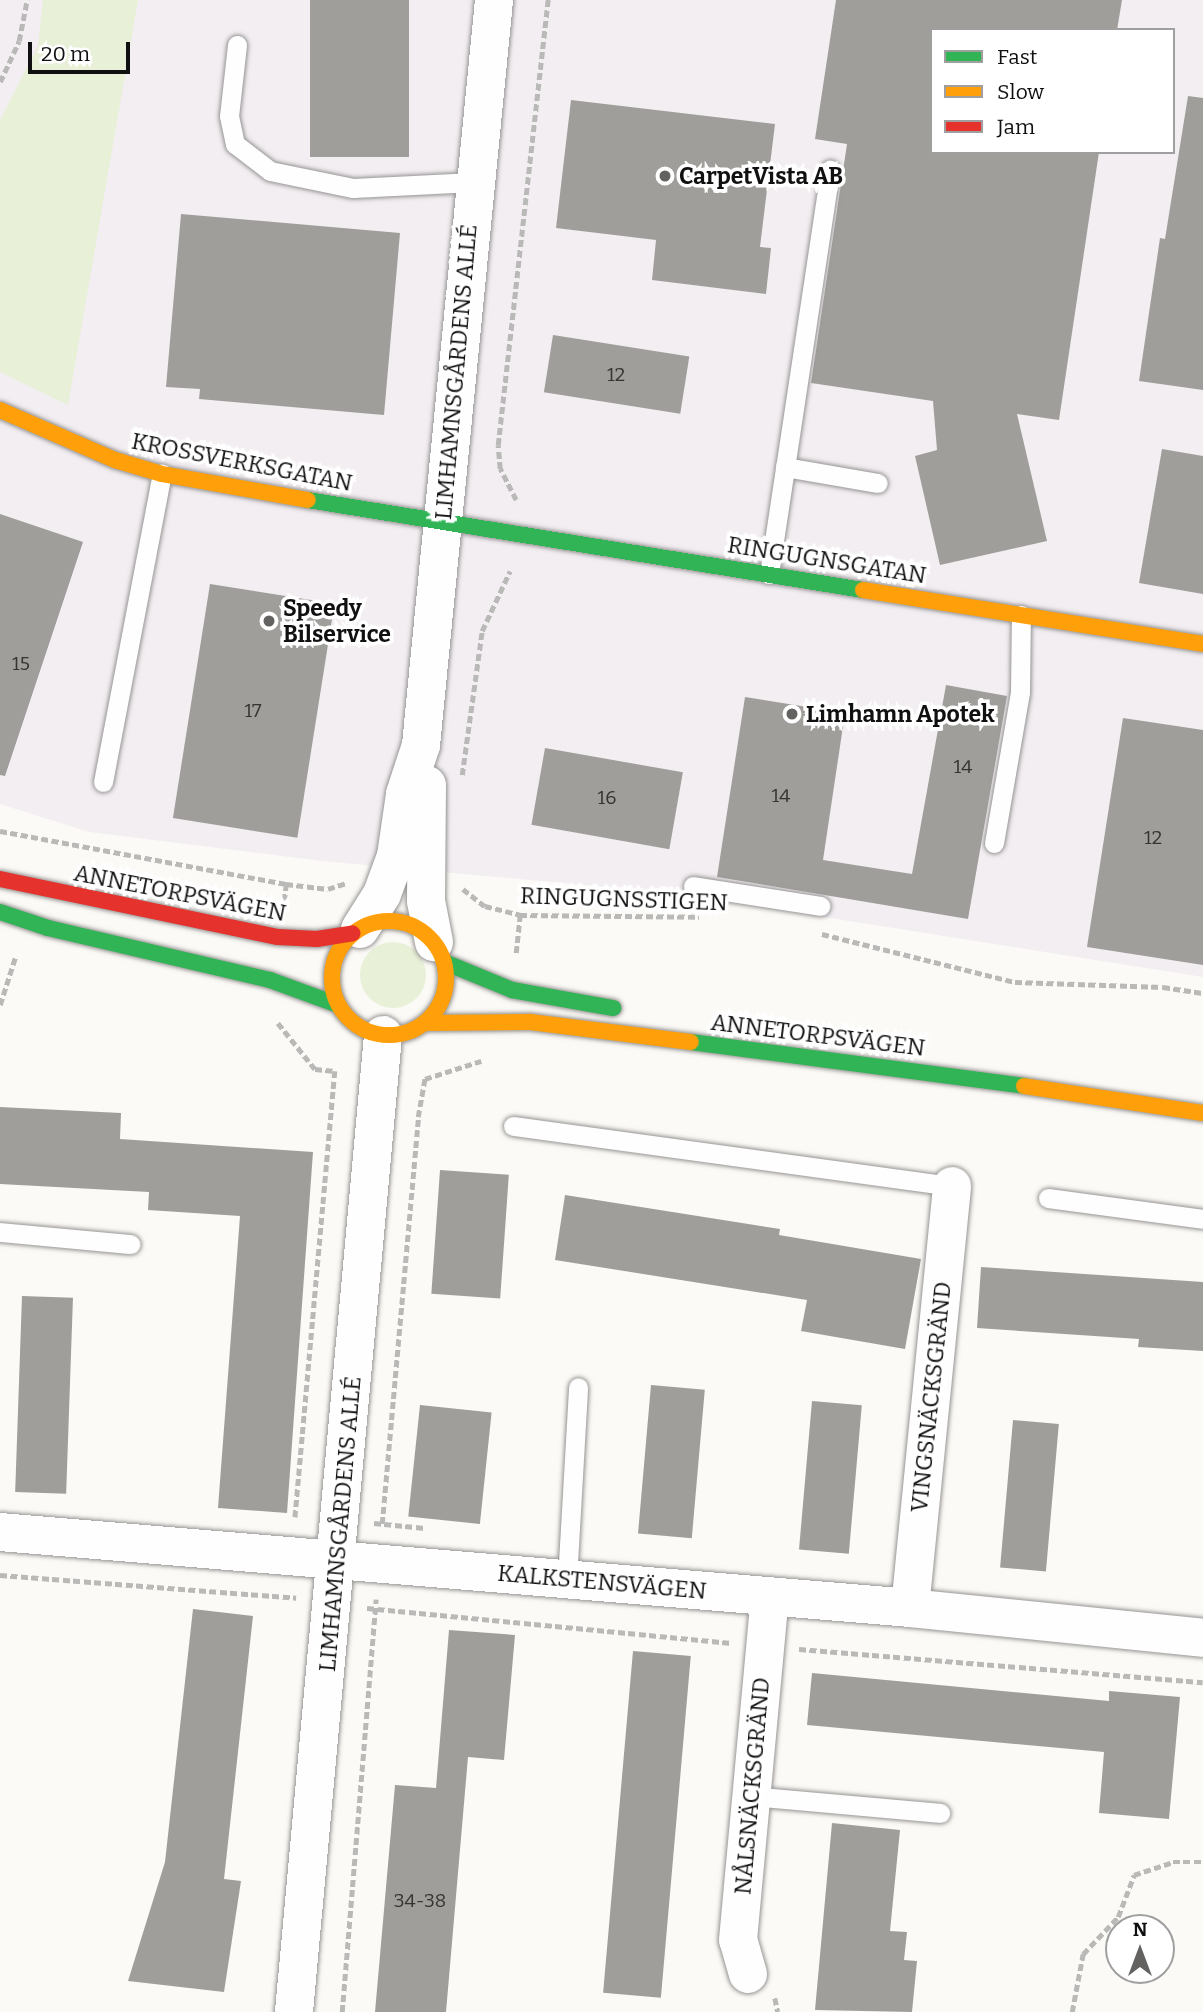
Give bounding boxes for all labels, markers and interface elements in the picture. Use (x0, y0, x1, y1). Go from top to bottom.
scale bar (32, 28, 133, 72)
legend (930, 28, 1175, 154)
text: 20 m (41, 41, 90, 67)
text: Fast (997, 44, 1037, 70)
text: Slow (997, 79, 1044, 105)
text: Jam (997, 114, 1035, 140)
place label: CarpetVista AB (679, 162, 843, 190)
marker: CarpetVista AB (657, 168, 673, 184)
street label: LIMHAMNSGÅRDENS ALLÉ (429, 223, 483, 521)
house number: 12 (607, 364, 625, 386)
street label: KROSSVERKSGATAN (129, 427, 355, 497)
street label: RINGUGNSGATAN (726, 531, 928, 589)
place label: Speedy Bilservice (283, 594, 391, 648)
marker: Speedy Bilservice (261, 613, 277, 629)
house number: 15 (12, 653, 30, 675)
house number: 17 (244, 700, 262, 722)
place label: Limhamn Apotek (806, 700, 995, 728)
marker: Limhamn Apotek (784, 706, 800, 722)
house number: 14 (954, 756, 972, 778)
house number: 14 (772, 785, 790, 807)
house number: 16 (598, 787, 616, 809)
house number: 12 (1144, 827, 1162, 849)
street label: ANNETORPSVÄGEN (72, 859, 288, 927)
street label: RINGUGNSSTIGEN (520, 882, 728, 916)
street label: ANNETORPSVÄGEN (709, 1008, 927, 1062)
street label: VINGSNÄCKSGRÄND (905, 1280, 957, 1514)
street label: LIMHAMNSGÅRDENS ALLÉ (313, 1375, 367, 1673)
street label: KALKSTENSVÄGEN (496, 1559, 708, 1605)
street label: NÅLSNÄCKSGRÄND (729, 1676, 775, 1896)
house number: 34-38 (394, 1890, 446, 1912)
north arrow (1105, 1914, 1175, 1984)
text: N (1133, 1918, 1147, 1941)

